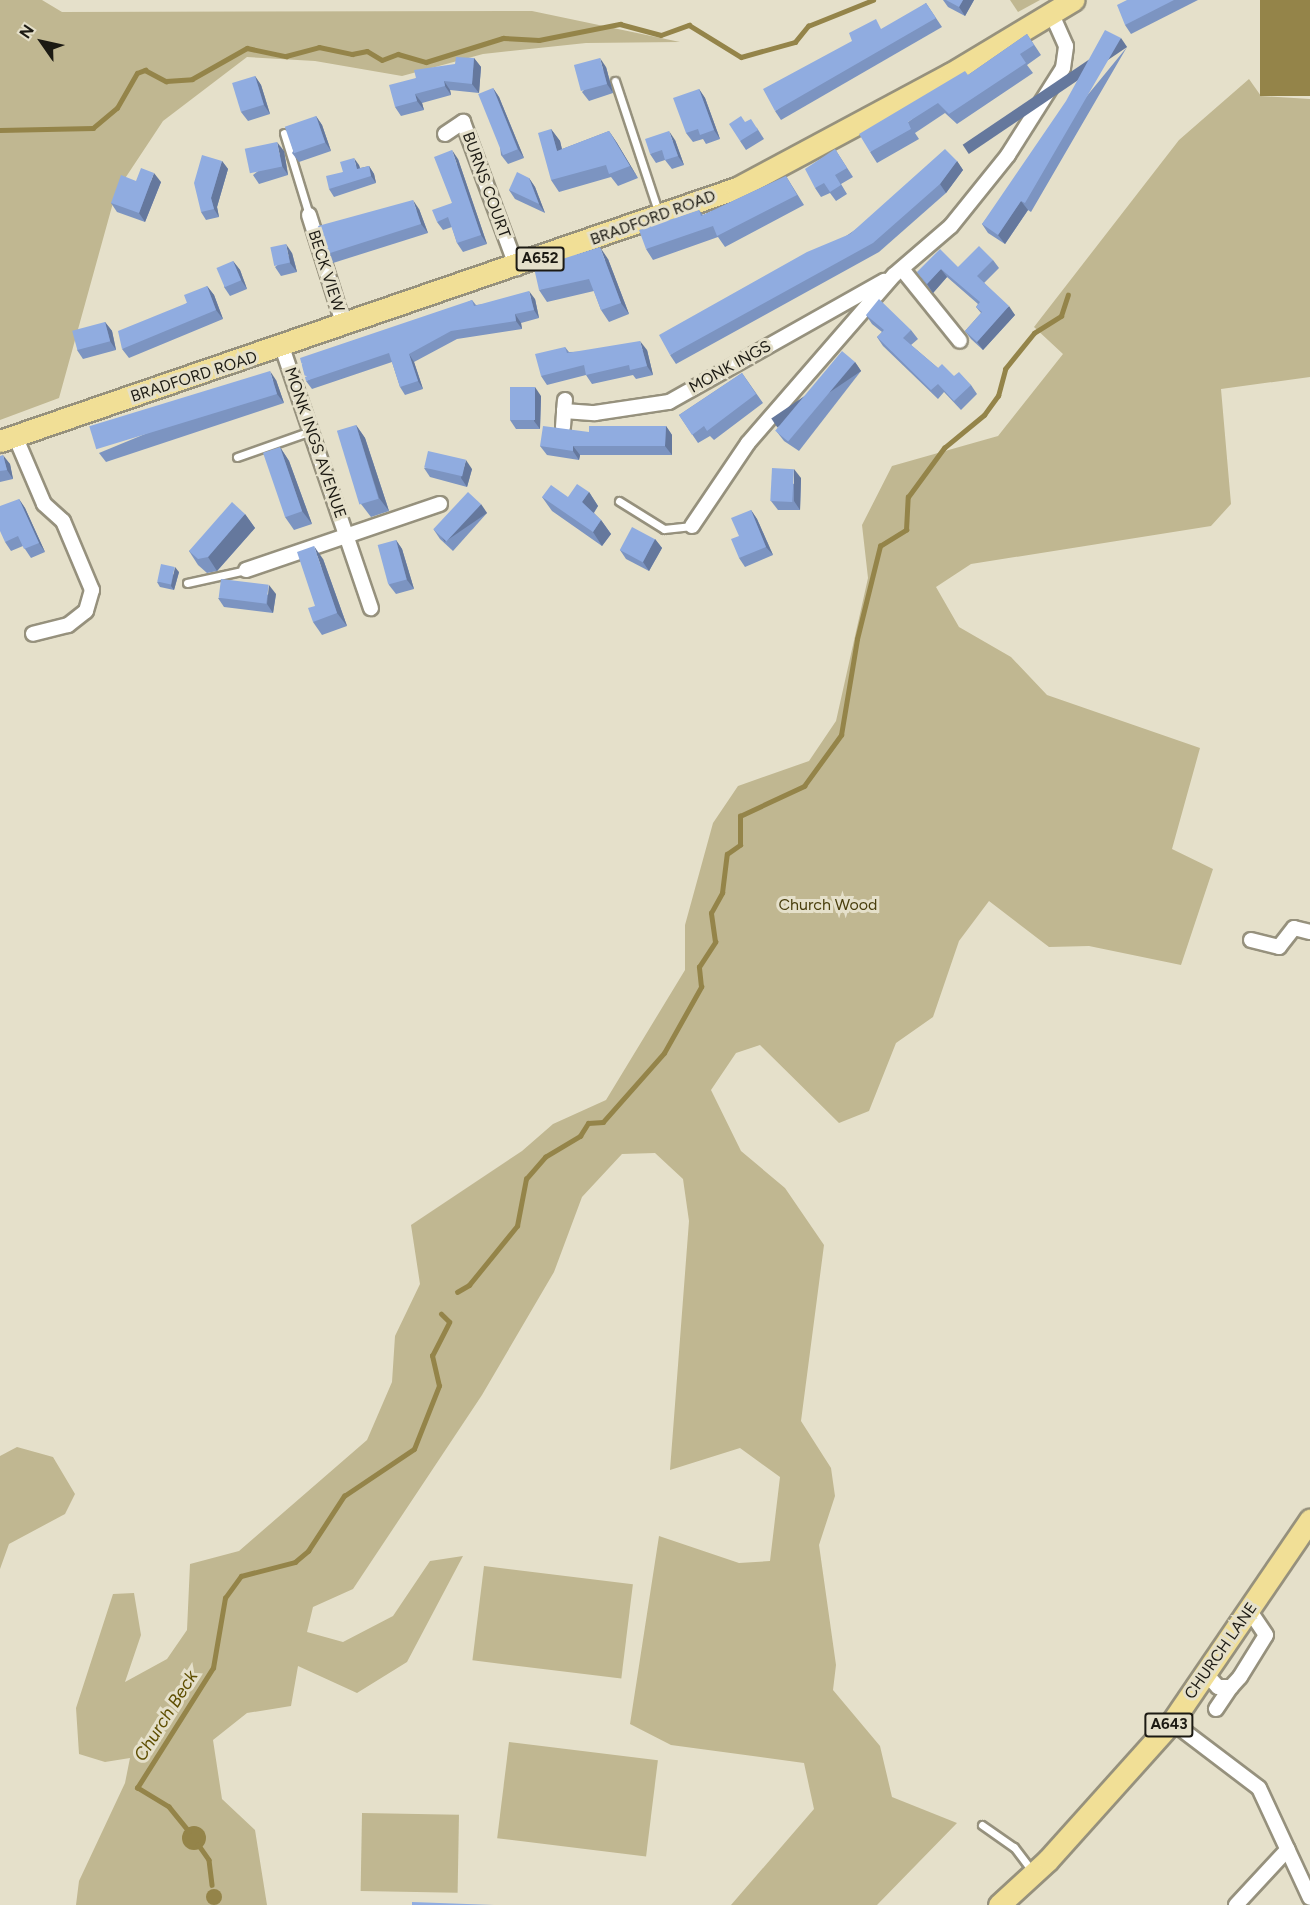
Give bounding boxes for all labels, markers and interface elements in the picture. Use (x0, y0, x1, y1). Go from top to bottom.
north arrow (12, 12, 72, 72)
text: N (15, 21, 38, 42)
street label: BURNS COURT (458, 129, 514, 241)
street label: BRADFORD ROAD (588, 186, 718, 250)
street label: BECK VIEW (304, 228, 348, 314)
road number: A652 (514, 247, 566, 271)
street label: MONK INGS (686, 337, 774, 397)
street label: BRADFORD ROAD (128, 347, 260, 407)
street label: MONK INGS AVENUE (280, 365, 350, 521)
park label: Church Wood (779, 895, 877, 915)
street label: CHURCH LANE (1181, 1599, 1261, 1703)
water label: Church Beck (130, 1667, 202, 1765)
road number: A643 (1144, 1713, 1194, 1737)

